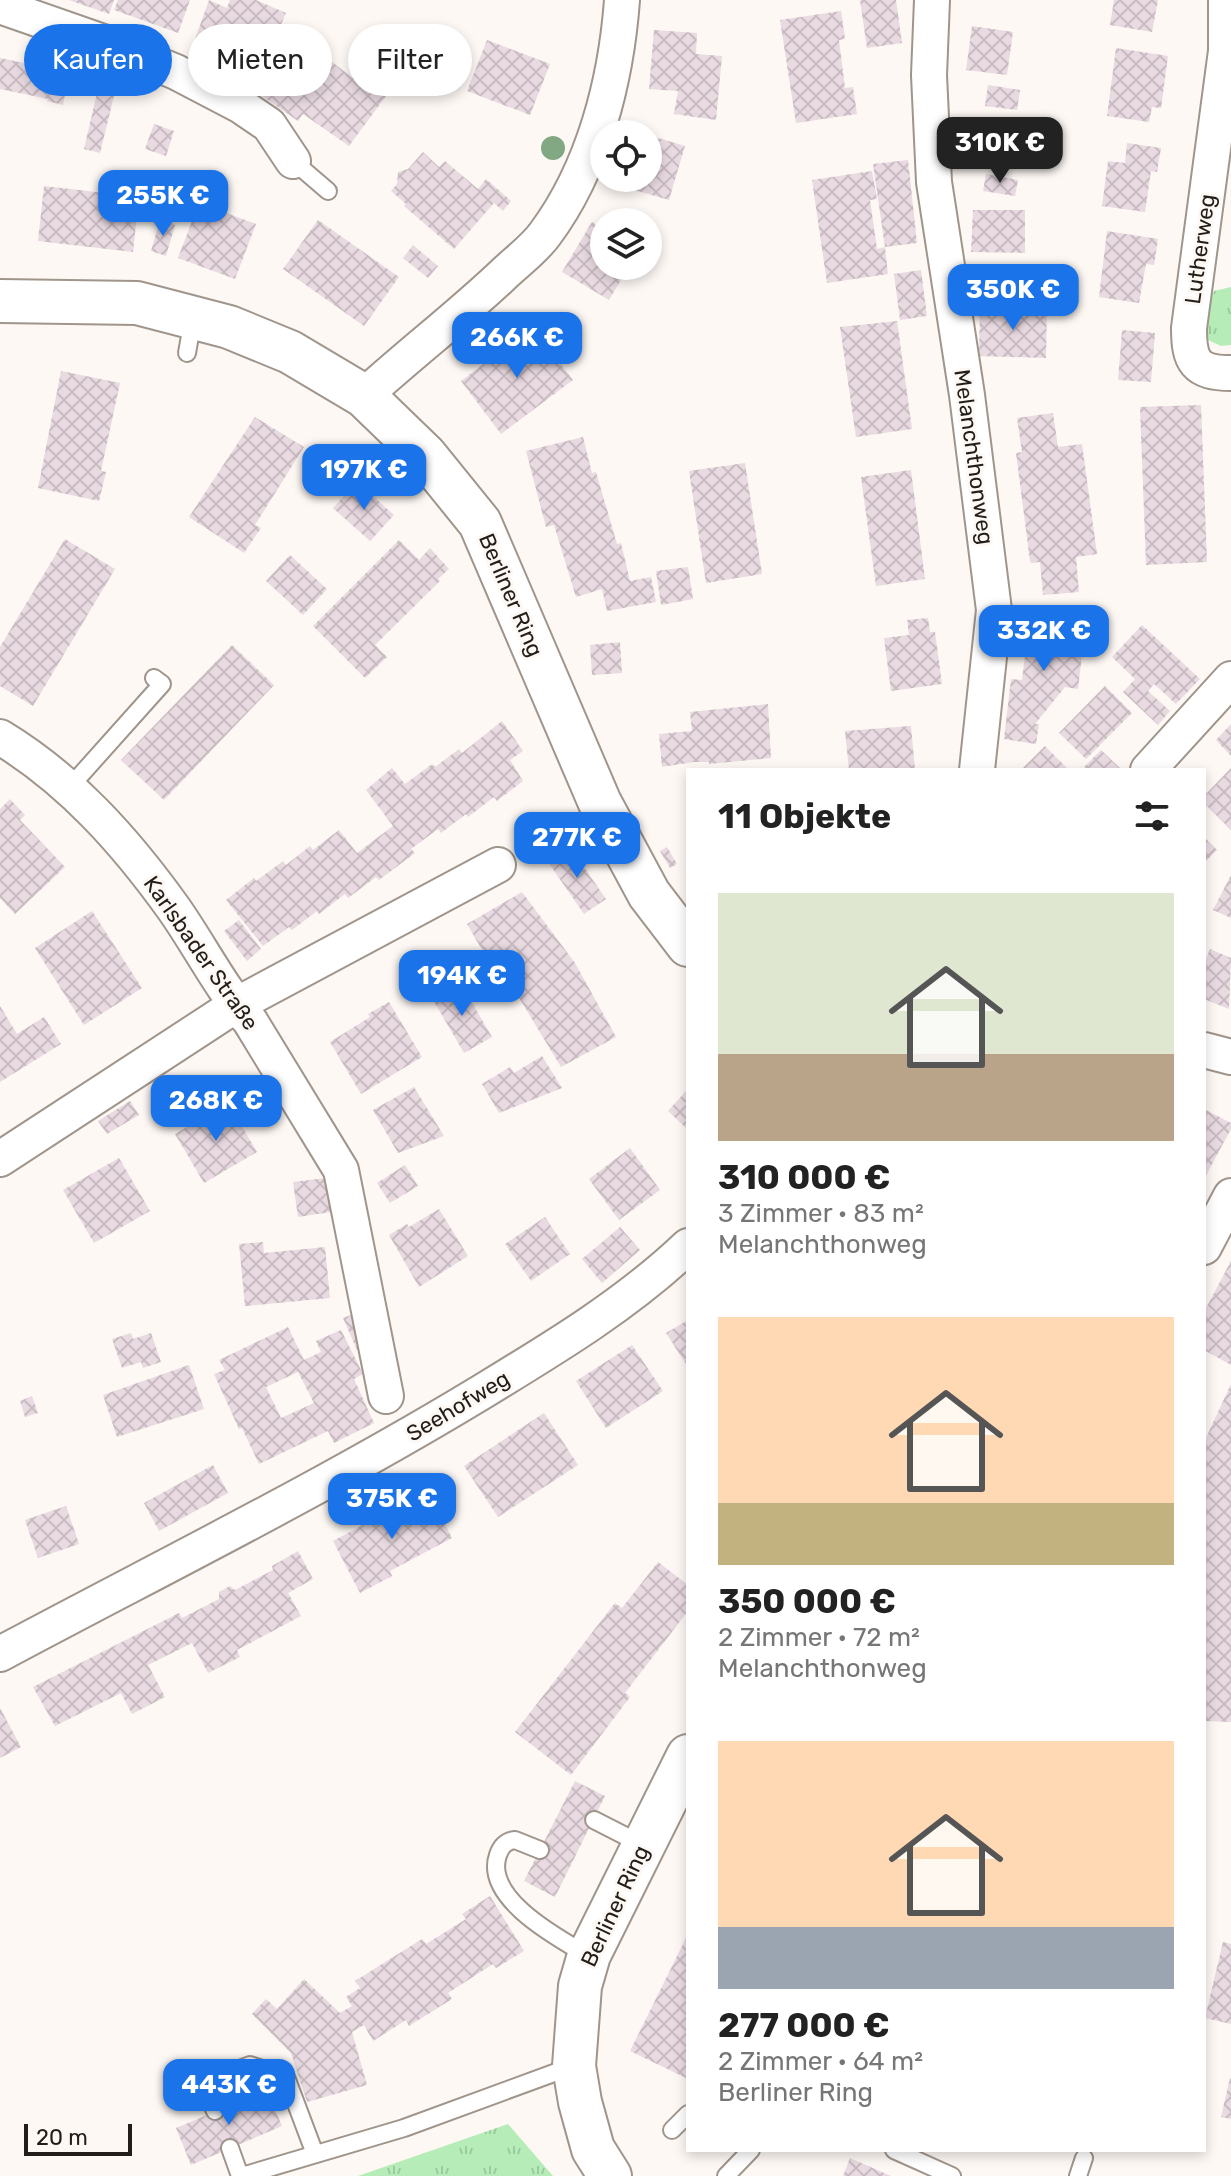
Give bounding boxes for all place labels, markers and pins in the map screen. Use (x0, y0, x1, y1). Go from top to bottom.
pin: 310K € (935, 117, 1065, 185)
pin: 255K € (98, 170, 228, 238)
pin: 350K € (948, 264, 1078, 332)
pin: 266K € (452, 312, 582, 380)
pin: 197K € (299, 444, 429, 512)
pin: 332K € (979, 605, 1109, 673)
pin: 277K € (512, 812, 642, 880)
pin: 194K € (397, 950, 527, 1018)
pin: 268K € (151, 1075, 281, 1143)
pin: 375K € (327, 1473, 457, 1541)
pin: 443K € (164, 2059, 294, 2127)

